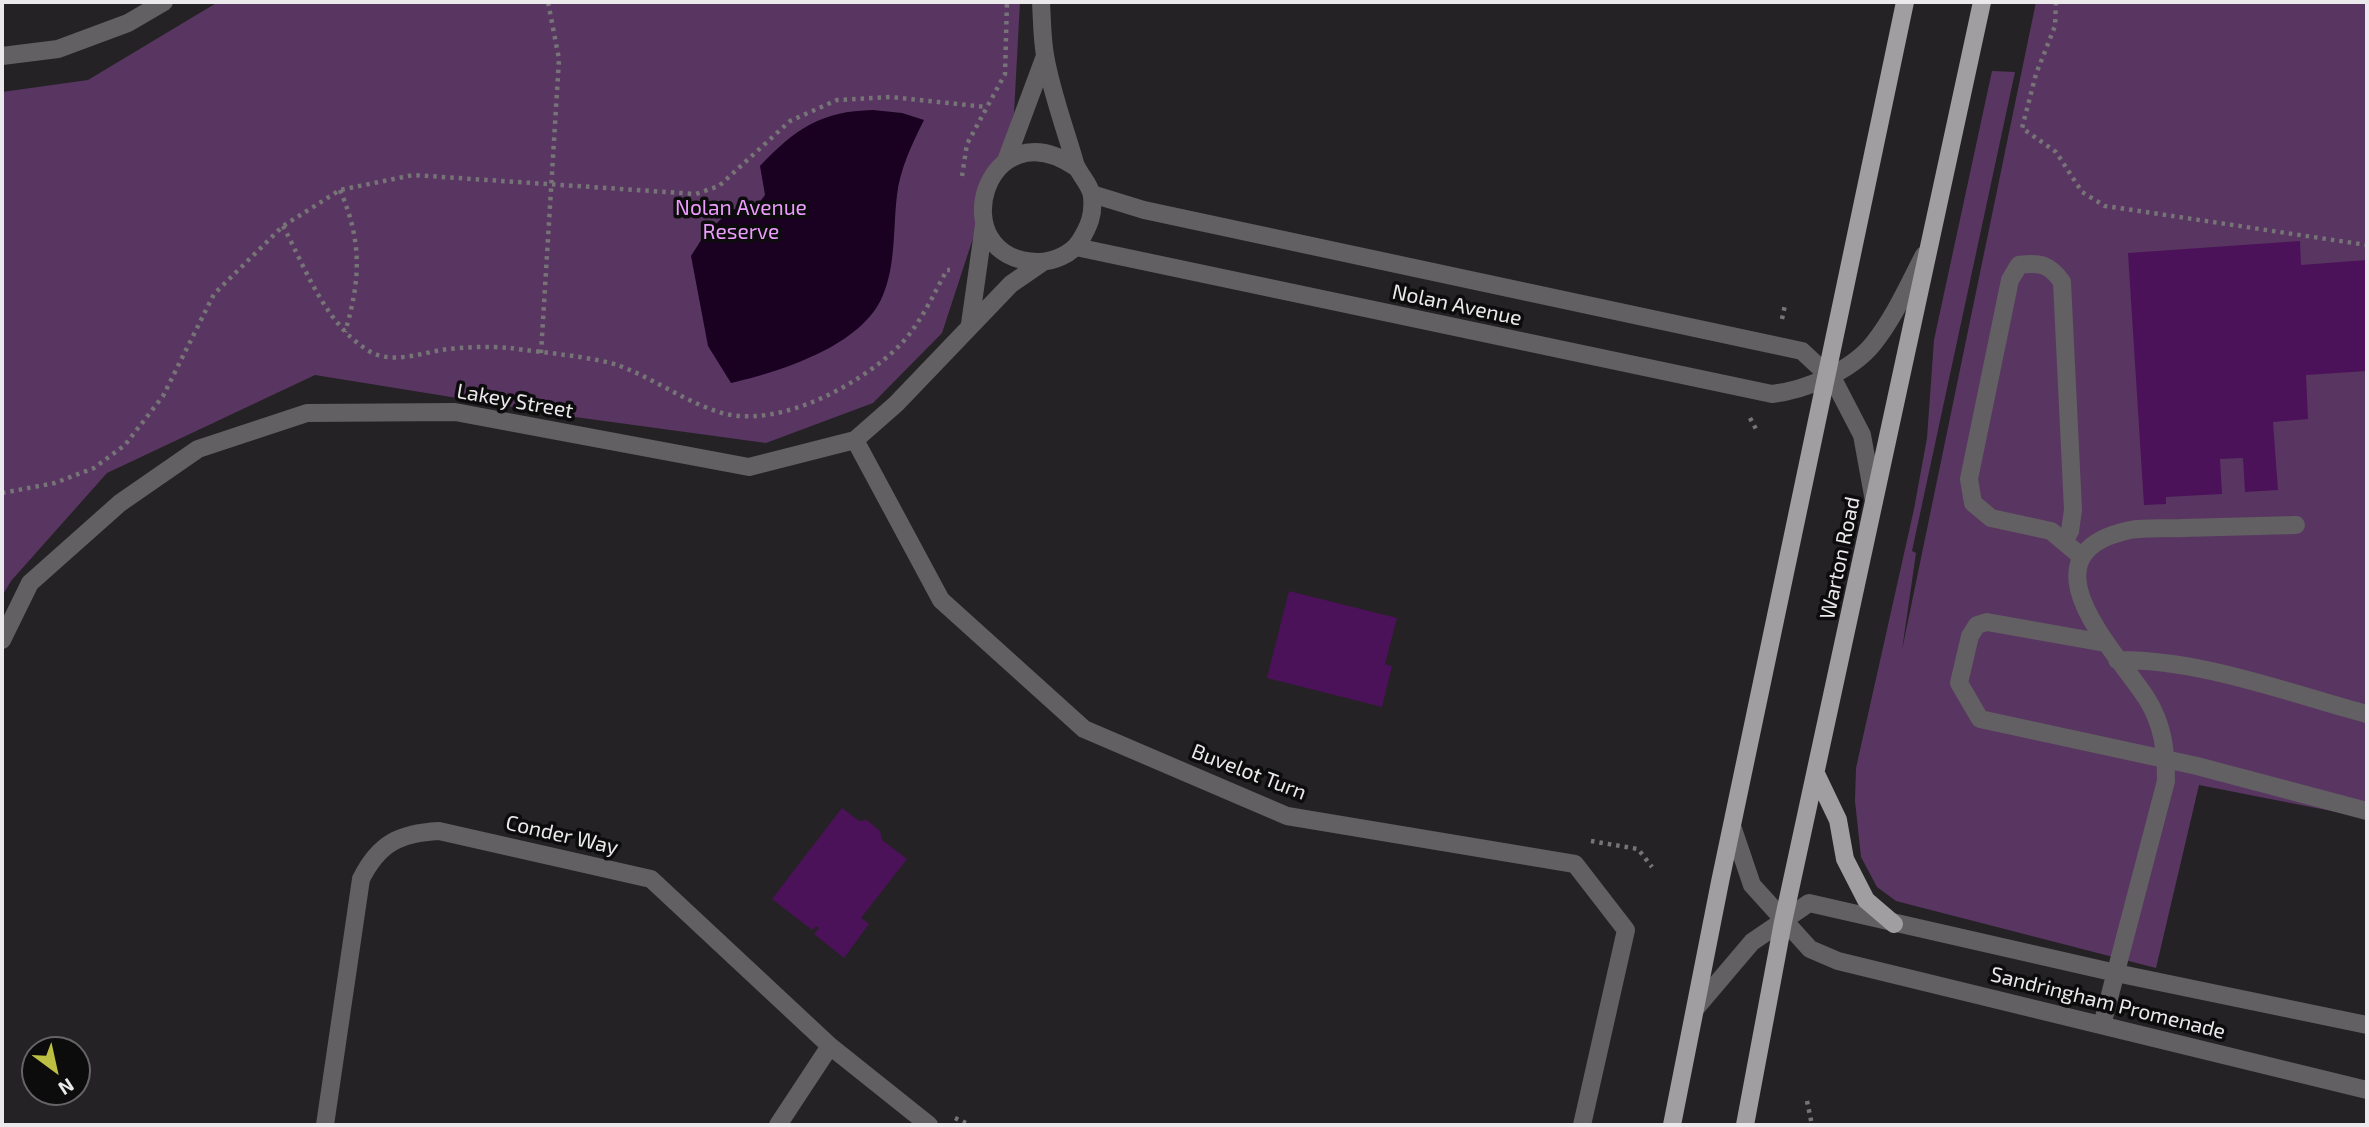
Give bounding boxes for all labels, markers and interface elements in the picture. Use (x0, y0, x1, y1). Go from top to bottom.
park label: Nolan Avenue Reserve (675, 195, 807, 245)
street label: Nolan Avenue (1390, 279, 1524, 331)
street label: Lakey Street (455, 378, 575, 424)
street label: Warton Road (1815, 494, 1865, 622)
street label: Buvelot Turn (1188, 739, 1310, 805)
street label: Conder Way (503, 810, 621, 860)
street label: Sandringham Promenade (1988, 962, 2228, 1044)
north arrow (21, 1036, 91, 1106)
text: N (55, 1074, 79, 1101)

